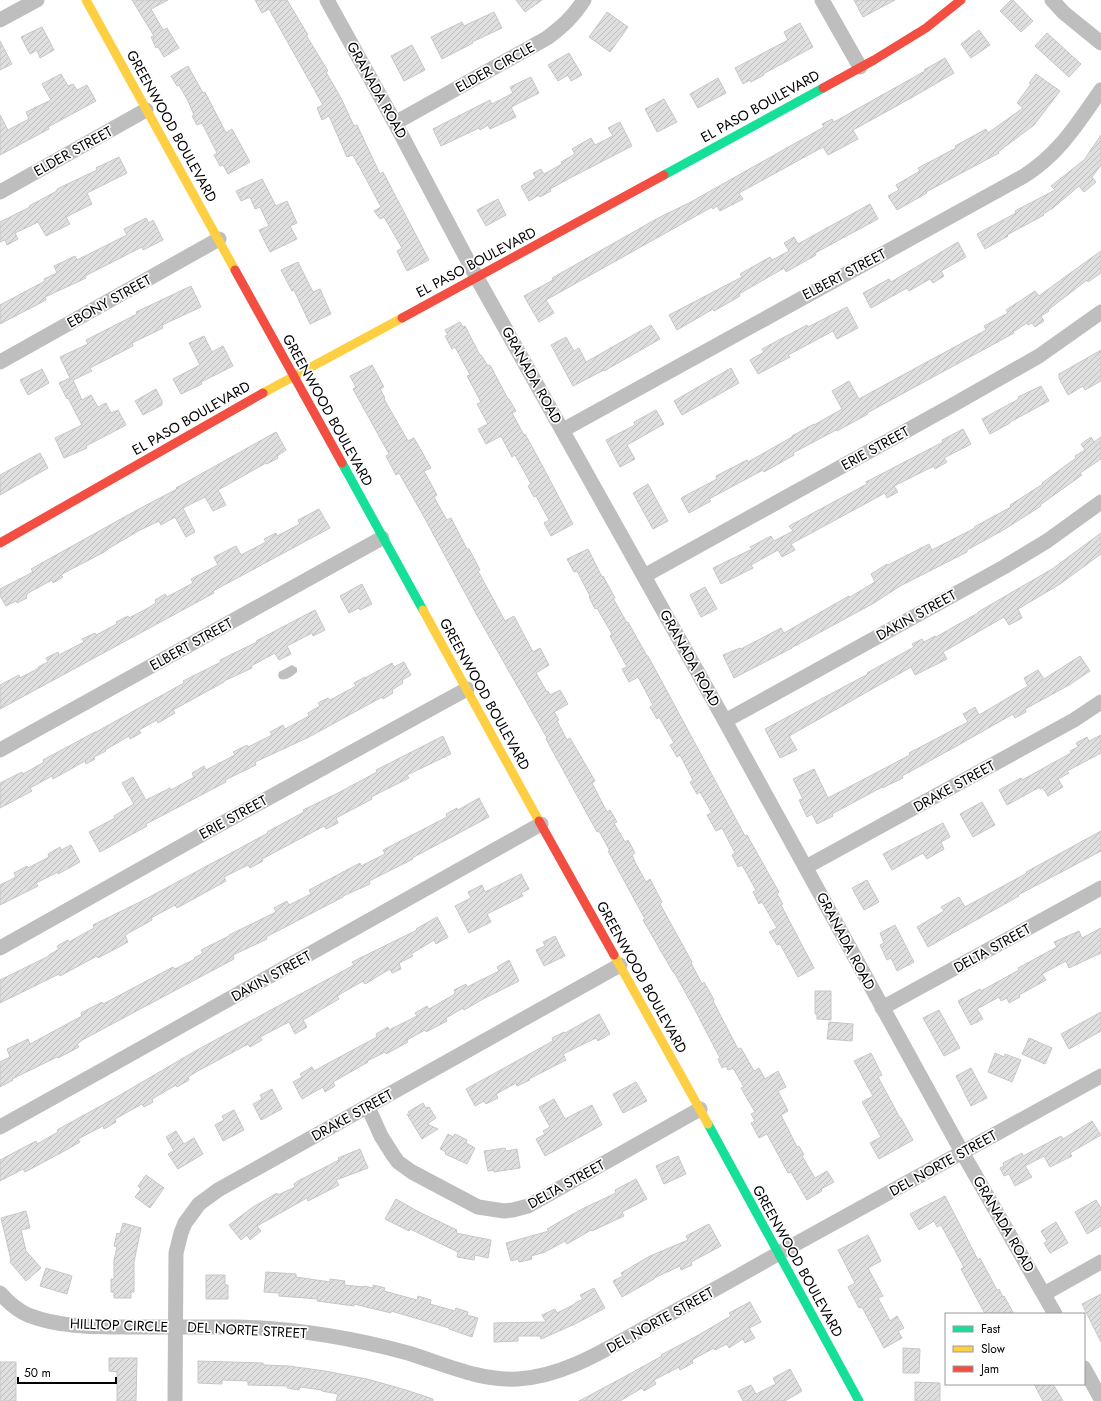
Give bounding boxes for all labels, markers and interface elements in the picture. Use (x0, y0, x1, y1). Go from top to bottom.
street label: ELDER CIRCLE (452, 37, 538, 97)
street label: GRANADA ROAD (342, 38, 412, 142)
street label: GREENWOOD BOULEVARD (122, 47, 222, 205)
street label: EL PASO BOULEVARD (697, 65, 823, 147)
street label: ELDER STREET (30, 121, 116, 181)
street label: EL PASO BOULEVARD (413, 222, 539, 302)
street label: ELBERT STREET (799, 243, 890, 304)
street label: EBONY STREET (63, 269, 155, 332)
street label: GRANADA ROAD (497, 323, 567, 427)
street label: GREENWOOD BOULEVARD (278, 331, 378, 489)
street label: EL PASO BOULEVARD (128, 376, 254, 460)
street label: ERIE STREET (837, 421, 913, 475)
street label: DAKIN STREET (872, 585, 960, 645)
street label: GRANADA ROAD (655, 606, 725, 710)
street label: ELBERT STREET (146, 613, 237, 675)
street label: GREENWOOD BOULEVARD (435, 615, 535, 773)
street label: DRAKE STREET (910, 755, 999, 817)
street label: ERIE STREET (195, 790, 271, 844)
street label: GRANADA ROAD (812, 889, 880, 993)
street label: GREENWOOD BOULEVARD (592, 898, 692, 1056)
street label: DELTA STREET (950, 918, 1034, 977)
street label: DAKIN STREET (227, 946, 315, 1006)
street label: DRAKE STREET (308, 1084, 397, 1146)
street label: DEL NORTE STREET (886, 1125, 1001, 1201)
street label: DELTA STREET (524, 1154, 608, 1213)
street label: GRANADA ROAD (968, 1172, 1040, 1276)
street label: GREENWOOD BOULEVARD (748, 1182, 848, 1340)
street label: DEL NORTE STREET (603, 1282, 718, 1358)
street label: HILLTOP CIRCLE (70, 1313, 168, 1337)
legend (945, 1313, 1085, 1385)
street label: DEL NORTE STREET (187, 1317, 308, 1343)
text: Fast (981, 1320, 1000, 1338)
text: Slow (981, 1340, 1006, 1358)
scale bar (18, 1359, 116, 1385)
text: Jam (979, 1360, 999, 1378)
text: 50 m (24, 1364, 51, 1382)

